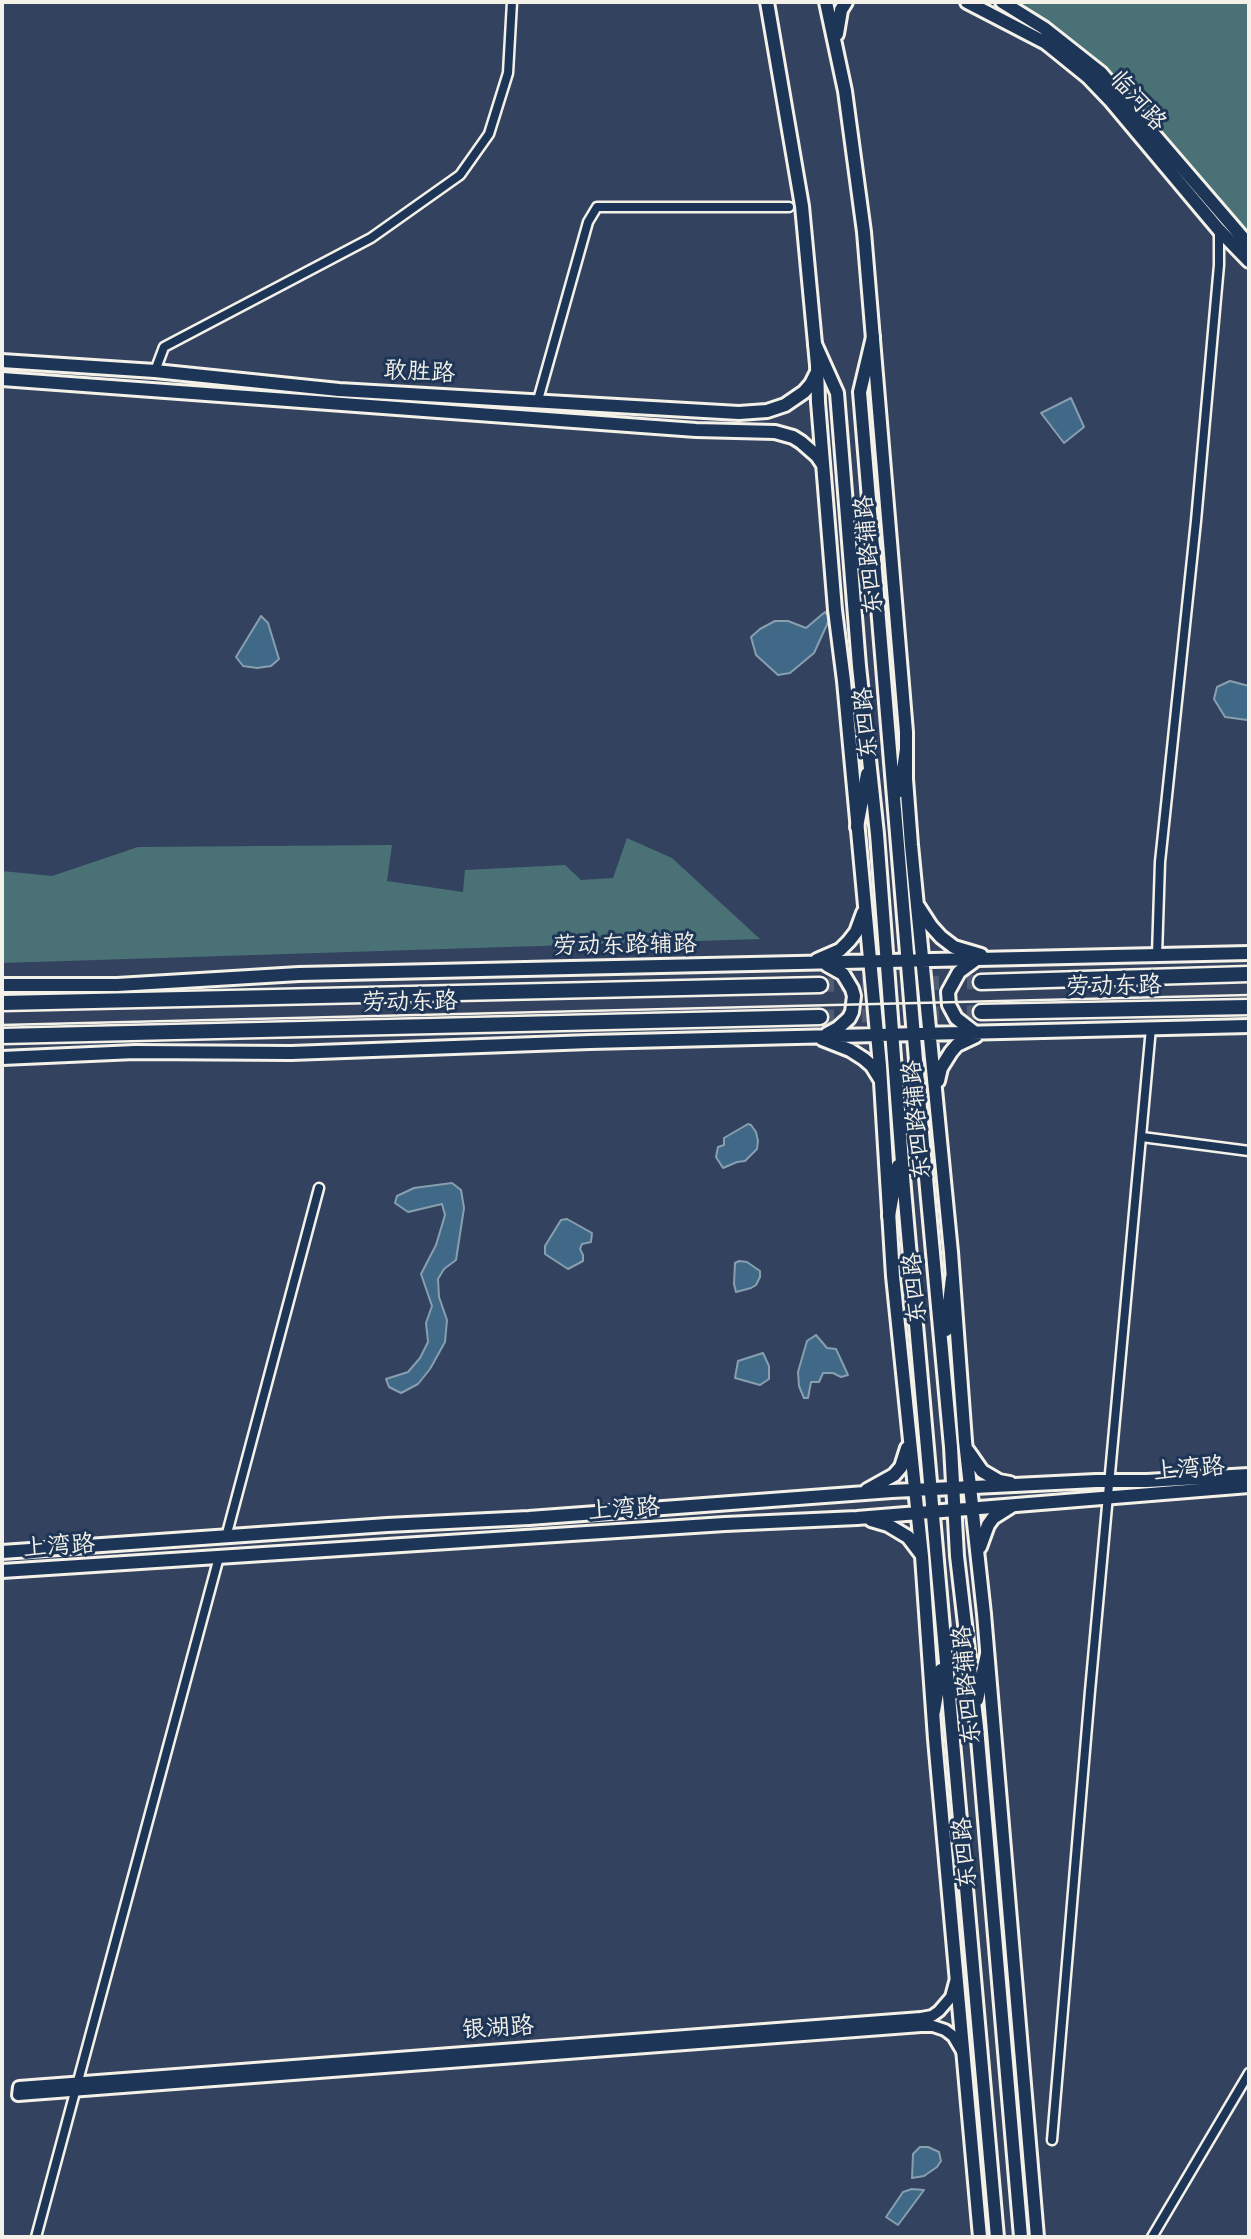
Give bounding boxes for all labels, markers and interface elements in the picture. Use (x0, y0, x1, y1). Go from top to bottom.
street label: 临河路 (1102, 65, 1172, 137)
street label: 敢胜路 (382, 357, 456, 389)
street label: 东四路辅路 (850, 494, 890, 616)
street label: 东四路 (850, 686, 884, 760)
street label: 劳动东路辅路 (553, 930, 697, 962)
street label: 劳动东路 (1066, 972, 1162, 1002)
street label: 劳动东路 (362, 988, 458, 1018)
street label: 东四路辅路 (898, 1059, 938, 1181)
street label: 东四路 (899, 1251, 933, 1325)
street label: 上湾路 (1152, 1453, 1226, 1487)
street label: 上湾路 (587, 1493, 661, 1527)
street label: 上湾路 (22, 1530, 96, 1564)
street label: 东四路辅路 (948, 1624, 988, 1746)
street label: 东四路 (949, 1816, 983, 1890)
street label: 银湖路 (461, 2012, 535, 2046)

